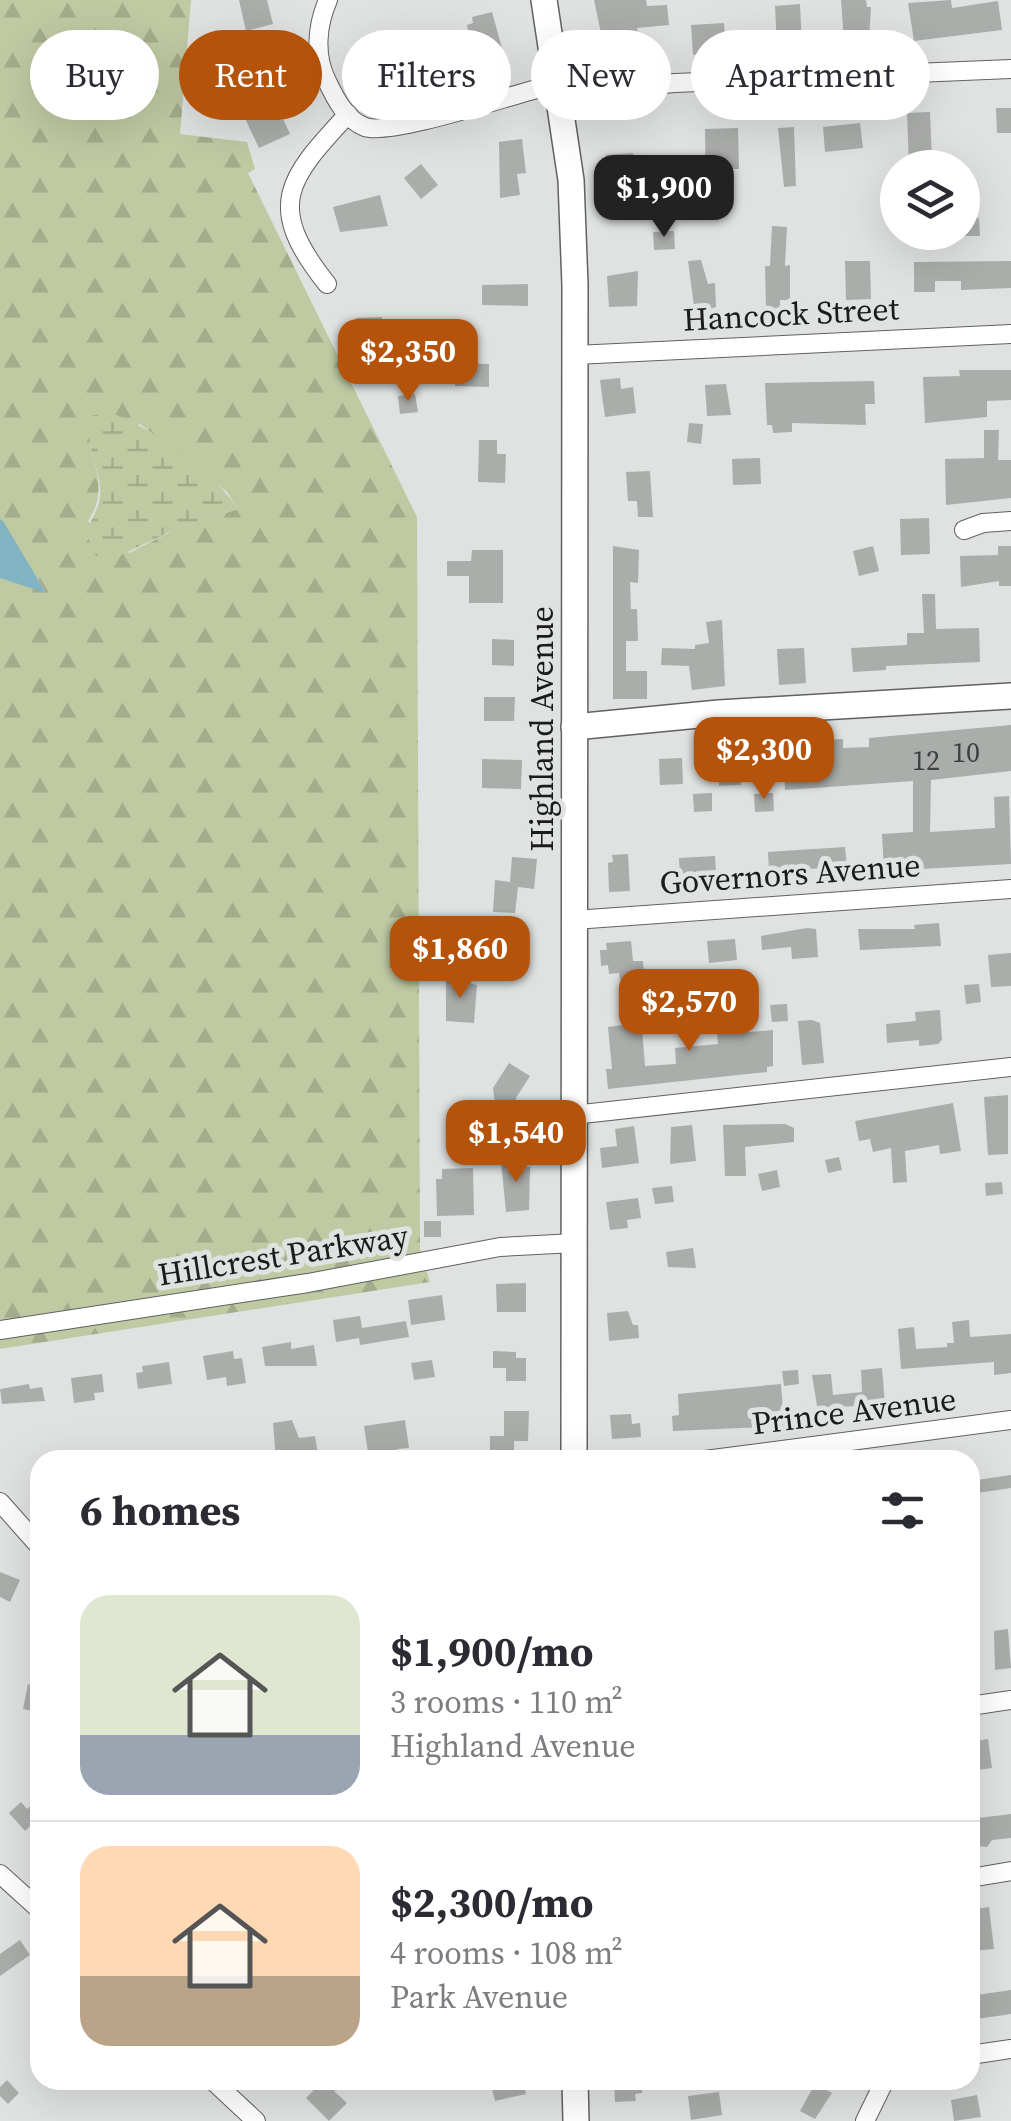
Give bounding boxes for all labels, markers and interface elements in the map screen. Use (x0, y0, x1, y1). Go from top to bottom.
chip: Buy (30, 30, 159, 120)
chip: Rent (179, 30, 322, 120)
chip: Filters (342, 30, 511, 120)
chip: New (531, 30, 671, 120)
chip: Apartment (691, 30, 930, 120)
map controls (880, 150, 980, 250)
button: layers (880, 150, 980, 250)
pin: $1,900 (583, 155, 745, 240)
text: $1,900 (616, 165, 712, 209)
street label: Hancock Street (682, 286, 901, 342)
pin: $2,350 (327, 319, 489, 404)
text: $2,350 (360, 329, 456, 373)
street label: Highland Avenue (520, 606, 564, 852)
pin: $2,300 (683, 717, 845, 802)
text: $2,300 (716, 727, 812, 771)
house number: 10 (952, 733, 980, 771)
house number: 12 (912, 741, 940, 779)
street label: Governors Avenue (658, 843, 922, 905)
pin: $1,860 (379, 916, 541, 1001)
text: $1,860 (412, 926, 508, 970)
pin: $2,570 (608, 969, 770, 1054)
text: $2,570 (641, 979, 737, 1023)
pin: $1,540 (435, 1100, 597, 1185)
text: $1,540 (468, 1110, 564, 1154)
street label: Hillcrest Parkway (155, 1213, 412, 1296)
street label: Prince Avenue (749, 1377, 959, 1445)
text: 6 homes (80, 1481, 240, 1539)
icon: filters (875, 1483, 930, 1538)
text: $1,900/mo (390, 1622, 593, 1680)
icon: home (160, 1635, 280, 1755)
text: 3 rooms · 110 m² (390, 1680, 623, 1724)
text: Highland Avenue (390, 1724, 636, 1768)
text: $2,300/mo (390, 1873, 593, 1931)
icon: home (160, 1886, 280, 2006)
text: 4 rooms · 108 m² (390, 1931, 623, 1975)
text: Park Avenue (390, 1975, 568, 2019)

